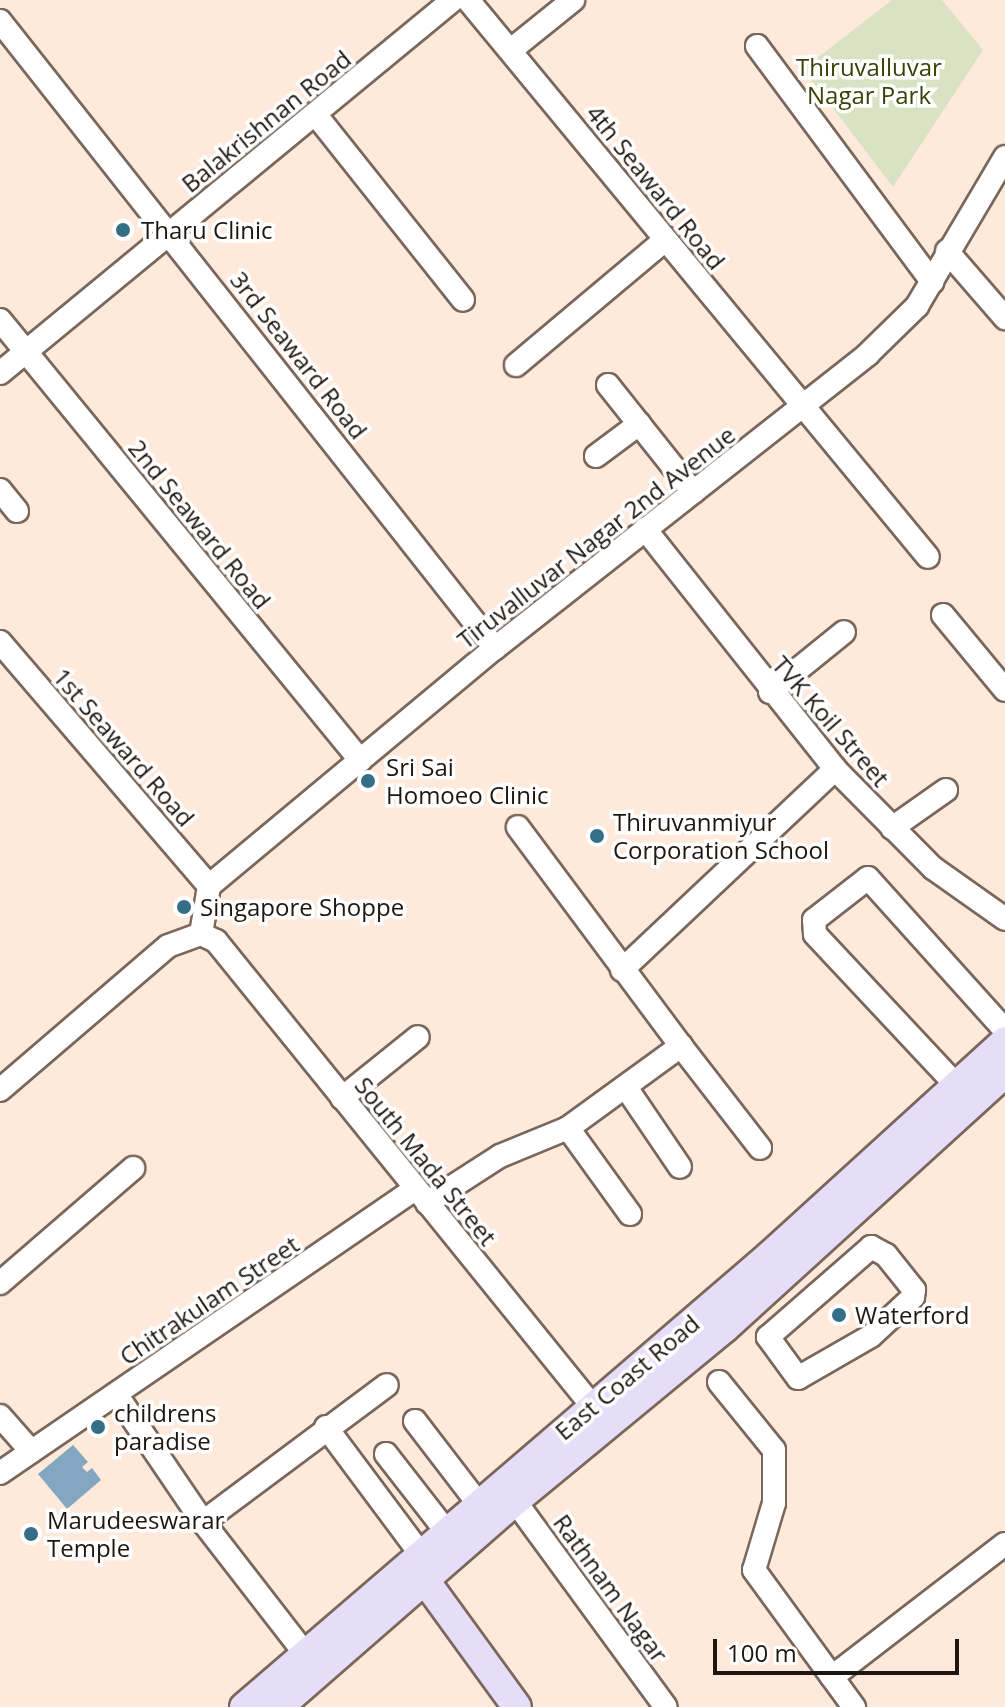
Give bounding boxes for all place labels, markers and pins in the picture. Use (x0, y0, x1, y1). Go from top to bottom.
place label: Tharu Clinic (141, 216, 273, 244)
marker: Tharu Clinic (112, 219, 134, 241)
place label: Sri Sai Homoeo Clinic (386, 753, 548, 809)
marker: Sri Sai Homoeo Clinic (357, 770, 379, 792)
place label: Thiruvanmiyur Corporation School (613, 808, 829, 864)
marker: Thiruvanmiyur Corporation School (588, 827, 606, 845)
place label: Singapore Shoppe (200, 893, 404, 921)
marker: Singapore Shoppe (175, 898, 193, 916)
place label: Waterford (855, 1301, 969, 1329)
marker: Waterford (830, 1306, 848, 1324)
place label: childrens paradise (114, 1399, 216, 1455)
marker: childrens paradise (89, 1418, 107, 1436)
place label: Marudeeswarar Temple (47, 1506, 224, 1562)
marker: Marudeeswarar Temple (22, 1525, 40, 1543)

